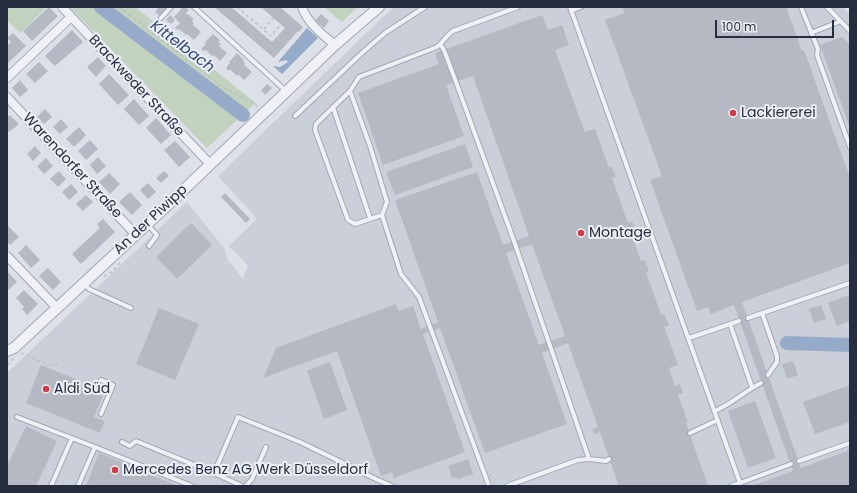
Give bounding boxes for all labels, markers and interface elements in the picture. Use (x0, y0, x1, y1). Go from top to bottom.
scale bar (717, 12, 836, 38)
water label: Kittelbach (146, 17, 218, 77)
text: 100 m (722, 18, 756, 35)
street label: Brackweder Straße (85, 32, 187, 140)
place label: Lackiererei (741, 105, 816, 121)
marker: Lackiererei (728, 108, 738, 118)
street label: Warendorfer Straße (19, 110, 125, 222)
street label: An der Piwipp (111, 182, 191, 258)
place label: Montage (589, 225, 652, 241)
marker: Montage (576, 228, 586, 238)
place label: Aldi Süd (54, 381, 110, 397)
marker: Aldi Süd (41, 384, 51, 394)
place label: Mercedes Benz AG Werk Düsseldorf (123, 462, 368, 478)
marker: Mercedes Benz AG Werk Düsseldorf (110, 465, 120, 475)

